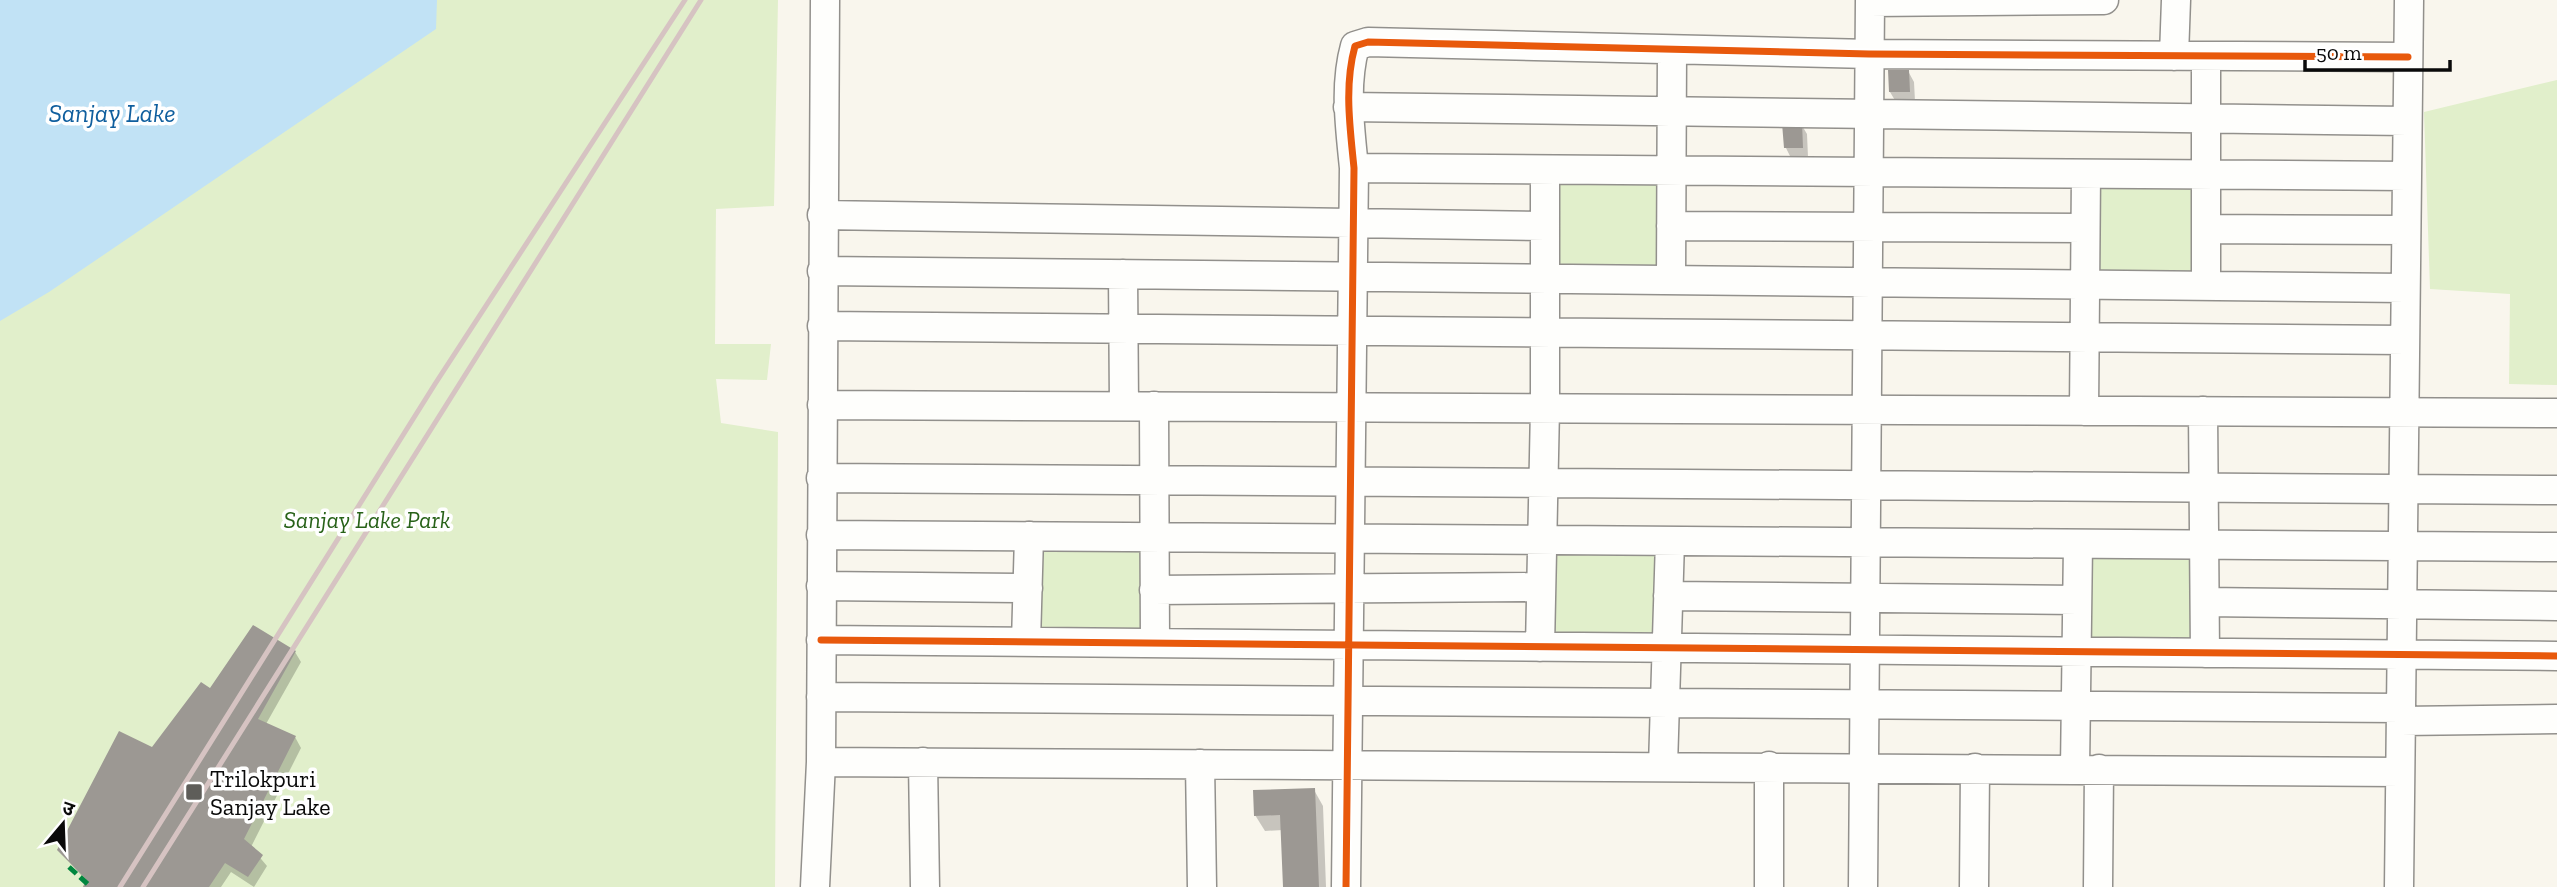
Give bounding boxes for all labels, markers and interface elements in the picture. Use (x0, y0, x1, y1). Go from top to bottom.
scale bar (2305, 28, 2450, 72)
text: 50 m (2316, 40, 2362, 65)
water label: Sanjay Lake (48, 97, 176, 129)
park label: Sanjay Lake Park (284, 505, 451, 534)
place label: Trilokpuri Sanjay Lake (210, 764, 330, 821)
marker: Trilokpuri Sanjay Lake (184, 782, 204, 802)
north arrow (28, 789, 98, 859)
text: उ (59, 796, 78, 821)

